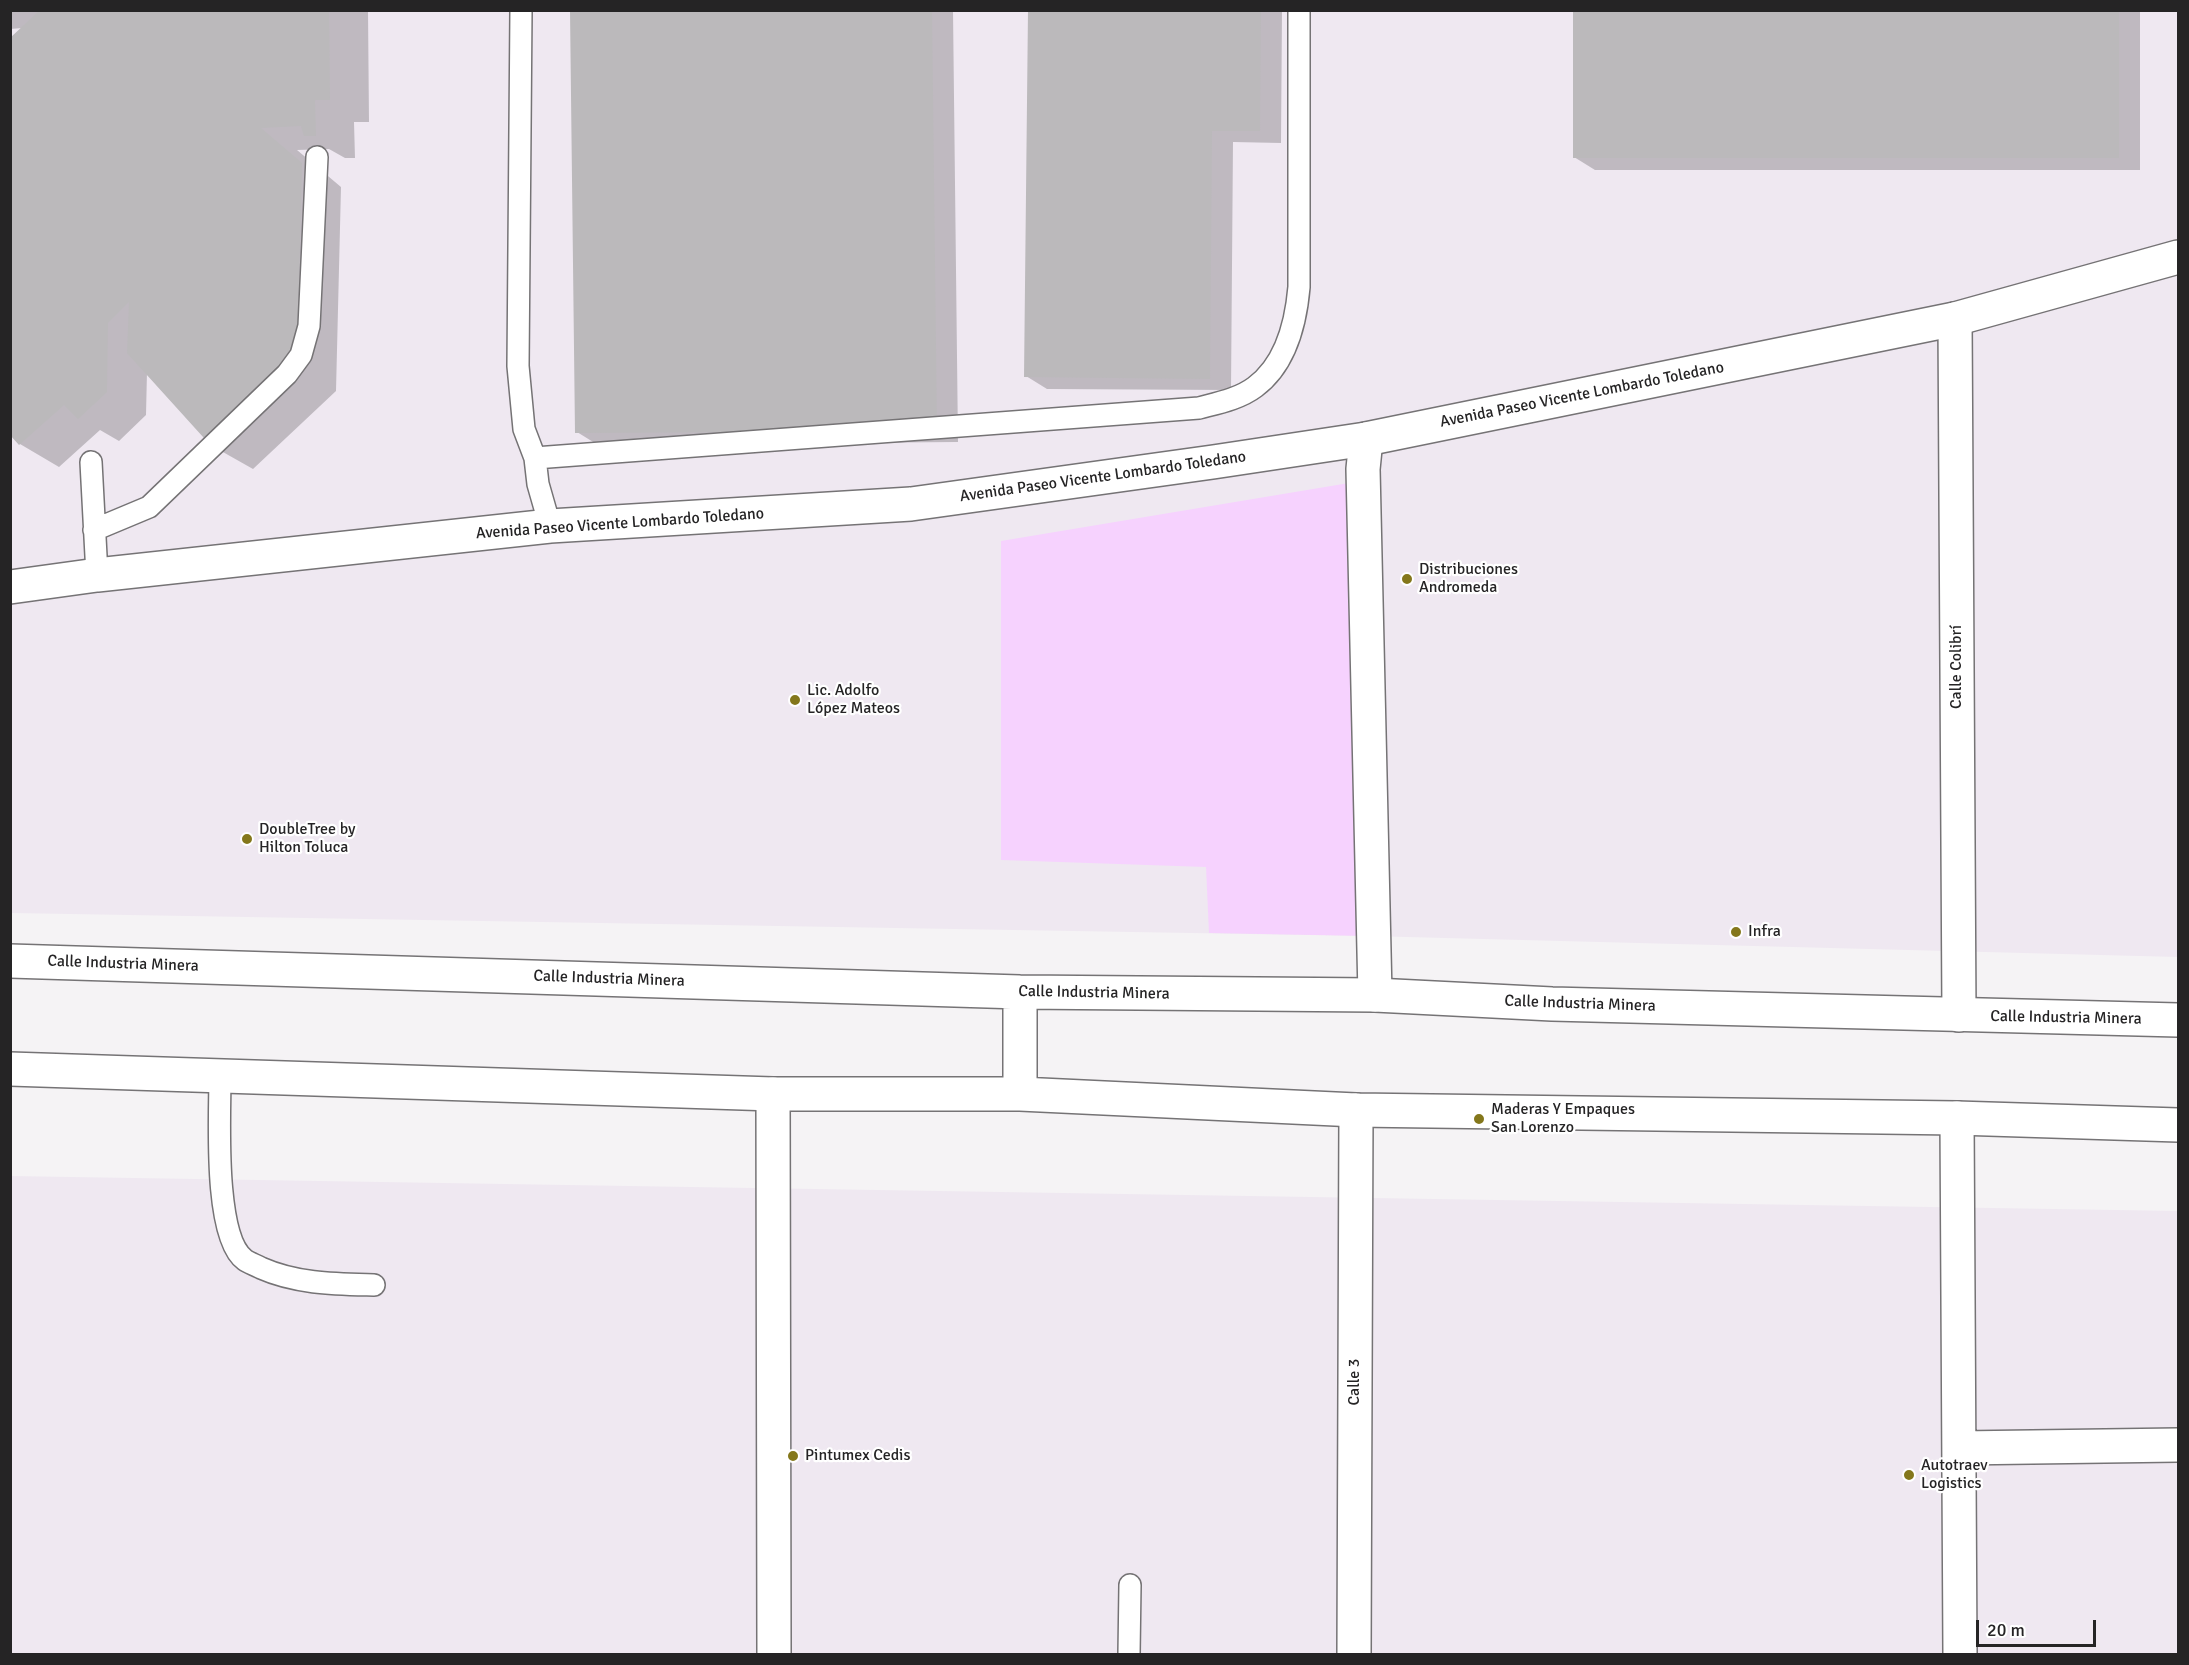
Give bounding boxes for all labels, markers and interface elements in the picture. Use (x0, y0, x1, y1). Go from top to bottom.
street label: Avenida Paseo Vicente Lombardo Toledano (1438, 358, 1726, 432)
street label: Avenida Paseo Vicente Lombardo Toledano (959, 447, 1247, 507)
street label: Avenida Paseo Vicente Lombardo Toledano (475, 504, 765, 544)
place label: Distribuciones Andromeda (1419, 560, 1518, 598)
marker: Distribuciones Andromeda (1400, 572, 1414, 586)
street label: Calle Colibrí (1947, 625, 1967, 709)
place label: Lic. Adolfo López Mateos (807, 681, 900, 719)
marker: Lic. Adolfo López Mateos (788, 693, 802, 707)
place label: DoubleTree by Hilton Toluca (259, 820, 356, 858)
marker: DoubleTree by Hilton Toluca (240, 832, 254, 846)
place label: Infra (1748, 922, 1781, 942)
marker: Infra (1729, 925, 1743, 939)
street label: Calle Industria Minera (47, 952, 199, 976)
street label: Calle Industria Minera (533, 967, 685, 991)
street label: Calle Industria Minera (1018, 982, 1170, 1004)
street label: Calle Industria Minera (1504, 992, 1656, 1016)
street label: Calle Industria Minera (1990, 1007, 2142, 1029)
place label: Maderas Y Empaques San Lorenzo (1491, 1100, 1635, 1138)
marker: Maderas Y Empaques San Lorenzo (1472, 1112, 1486, 1126)
street label: Calle 3 (1345, 1359, 1365, 1405)
place label: Pintumex Cedis (805, 1446, 910, 1466)
marker: Pintumex Cedis (786, 1449, 800, 1463)
place label: Autotraev Logistics (1921, 1456, 1988, 1494)
marker: Autotraev Logistics (1902, 1468, 1916, 1482)
scale bar (1979, 1608, 2099, 1646)
text: 20 m (1987, 1619, 2025, 1641)

